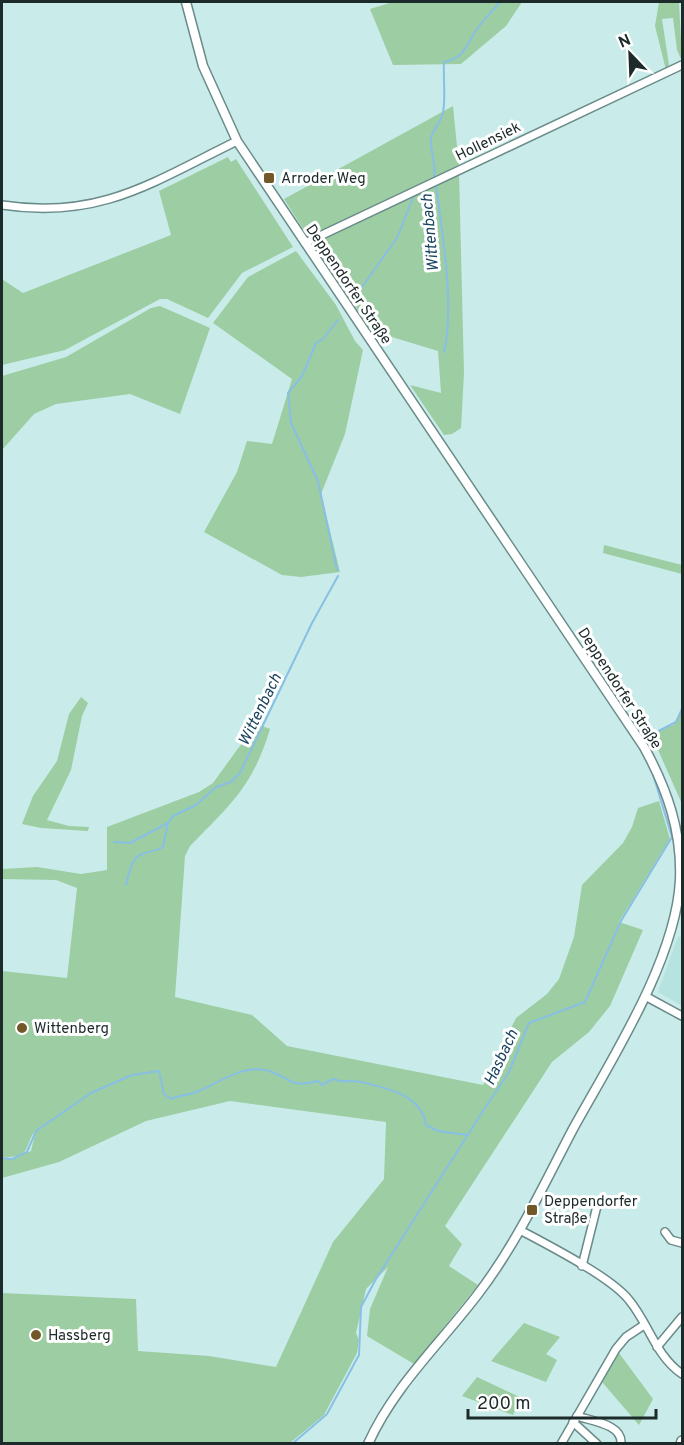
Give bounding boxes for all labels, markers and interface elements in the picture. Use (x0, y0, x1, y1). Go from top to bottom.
north arrow (600, 24, 660, 84)
text: N (616, 31, 634, 53)
street label: Hollensiek (453, 118, 524, 166)
place label: Arroder Weg (281, 170, 366, 189)
marker: Arroder Weg (262, 171, 276, 185)
water label: Wittenbach (418, 193, 444, 272)
street label: Deppendorfer Straße (300, 221, 395, 349)
street label: Deppendorfer Straße (572, 625, 665, 753)
water label: Wittenbach (235, 670, 287, 749)
place label: Wittenberg (34, 1020, 109, 1039)
marker: Wittenberg (15, 1021, 29, 1035)
water label: Hasbach (480, 1027, 524, 1089)
place label: Deppendorfer Straße (544, 1193, 638, 1229)
marker: Deppendorfer Straße (525, 1203, 539, 1217)
place label: Hassberg (48, 1327, 111, 1346)
marker: Hassberg (29, 1328, 43, 1342)
scale bar (468, 1382, 656, 1420)
text: 200 m (477, 1393, 530, 1416)

